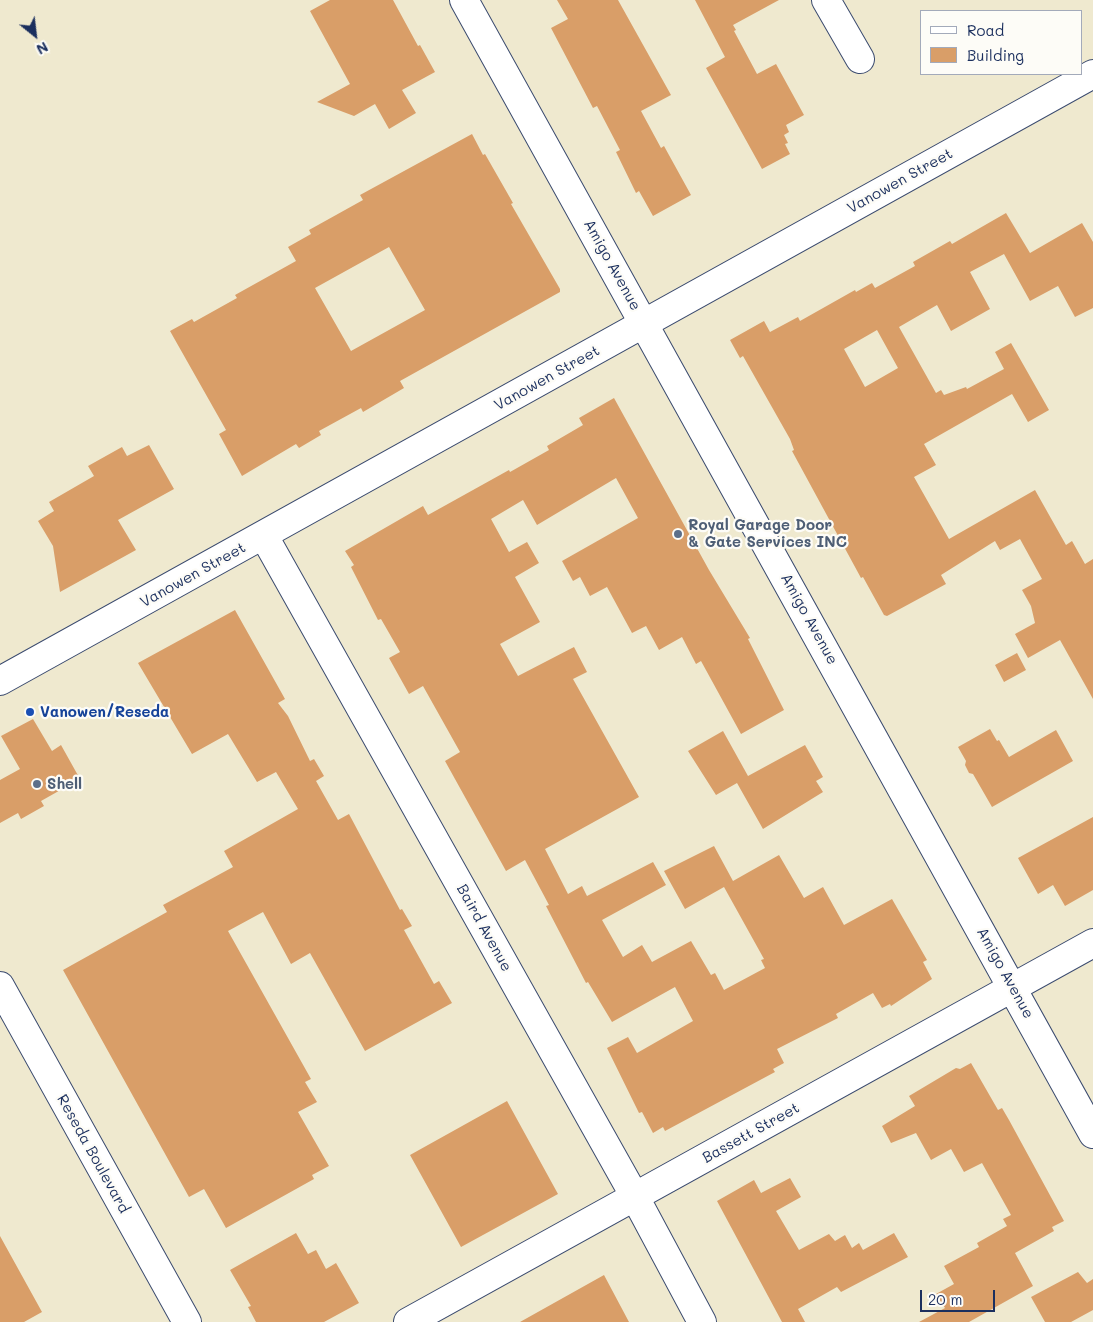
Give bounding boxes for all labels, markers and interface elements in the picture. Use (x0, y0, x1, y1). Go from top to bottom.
north arrow (10, 10, 60, 60)
legend (920, 10, 1083, 75)
text: Road (967, 20, 1004, 40)
text: N (33, 38, 52, 59)
text: Building (967, 45, 1024, 65)
street label: Vanowen Street (844, 145, 956, 217)
street label: Amigo Avenue (580, 216, 644, 314)
street label: Vanowen Street (491, 342, 603, 414)
place label: Royal Garage Door & Gate Services INC (688, 516, 847, 551)
marker: Royal Garage Door & Gate Services INC (672, 528, 684, 540)
street label: Vanowen Street (137, 539, 249, 611)
street label: Amigo Avenue (777, 570, 841, 668)
place label: Vanowen/Reseda (40, 703, 169, 721)
marker: Vanowen/Reseda (24, 706, 36, 718)
place label: Shell (47, 775, 82, 793)
marker: Shell (31, 778, 43, 790)
street label: Baird Avenue (453, 881, 515, 975)
street label: Amigo Avenue (973, 924, 1037, 1022)
street label: Reseda Boulevard (53, 1092, 133, 1216)
street label: Bassett Street (699, 1099, 803, 1167)
scale bar (923, 1280, 998, 1312)
text: 20 m (928, 1289, 962, 1309)

